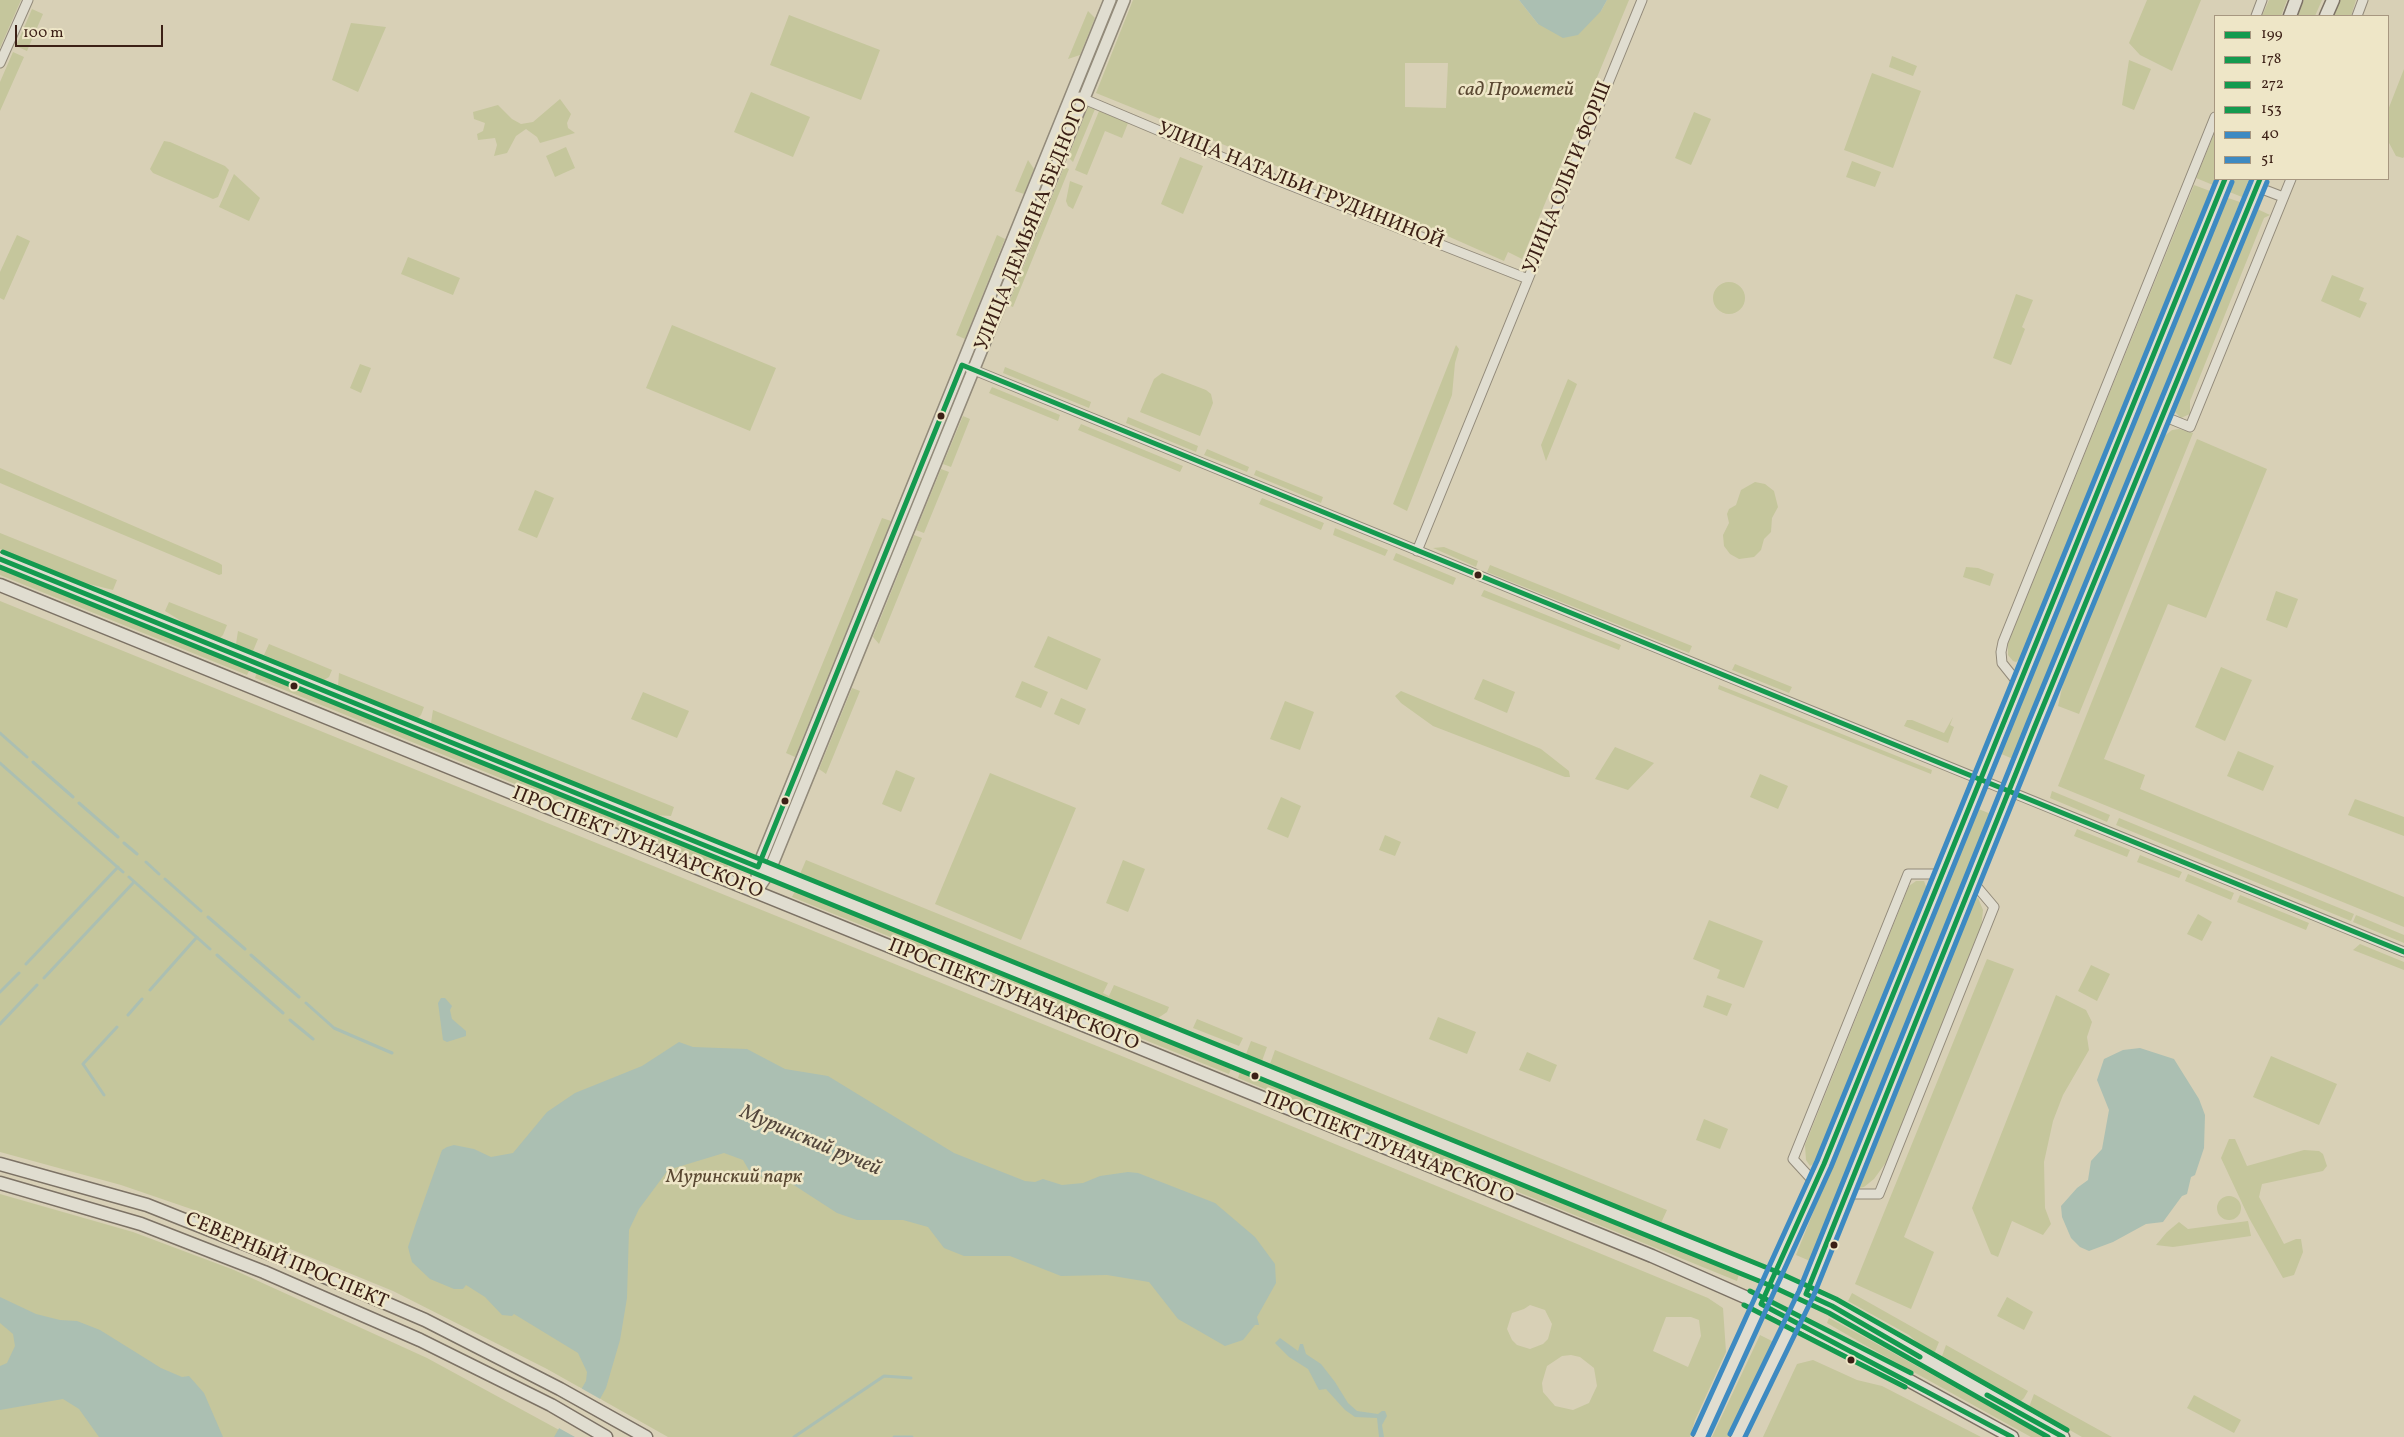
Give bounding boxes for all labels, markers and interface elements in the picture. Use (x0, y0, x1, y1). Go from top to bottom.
scale bar (18, 15, 165, 47)
legend (2214, 15, 2389, 180)
text: 100 m (23, 23, 63, 44)
text: 199 (2261, 24, 2283, 45)
text: 178 (2261, 49, 2281, 70)
text: 272 (2261, 74, 2284, 95)
street label: УЛИЦА ОЛЬГИ ФОРШ (1519, 78, 1619, 278)
park label: сад Прометей (1458, 79, 1574, 103)
street label: УЛИЦА ДЕМЬЯНА БЕДНОГО (971, 95, 1095, 355)
text: 153 (2261, 99, 2282, 120)
street label: УЛИЦА НАТАЛЬИ ГРУДИНИНОЙ (1153, 118, 1447, 256)
text: 40 (2261, 124, 2279, 145)
text: 51 (2261, 149, 2274, 170)
unlabelled marker (936, 411, 946, 421)
unlabelled marker (1473, 570, 1483, 580)
unlabelled marker (289, 681, 299, 691)
street label: ПРОСПЕКТ ЛУНАЧАРСКОГО (508, 783, 766, 905)
unlabelled marker (780, 796, 790, 806)
street label: ПРОСПЕКТ ЛУНАЧАРСКОГО (884, 935, 1142, 1057)
unlabelled marker (1250, 1071, 1260, 1081)
street label: ПРОСПЕКТ ЛУНАЧАРСКОГО (1259, 1088, 1517, 1210)
water label: Муринский ручей (736, 1101, 884, 1183)
park label: Муринский парк (666, 1166, 802, 1190)
street label: СЕВЕРНЫЙ ПРОСПЕКТ (181, 1208, 391, 1316)
unlabelled marker (1829, 1240, 1839, 1250)
unlabelled marker (1846, 1355, 1856, 1365)

